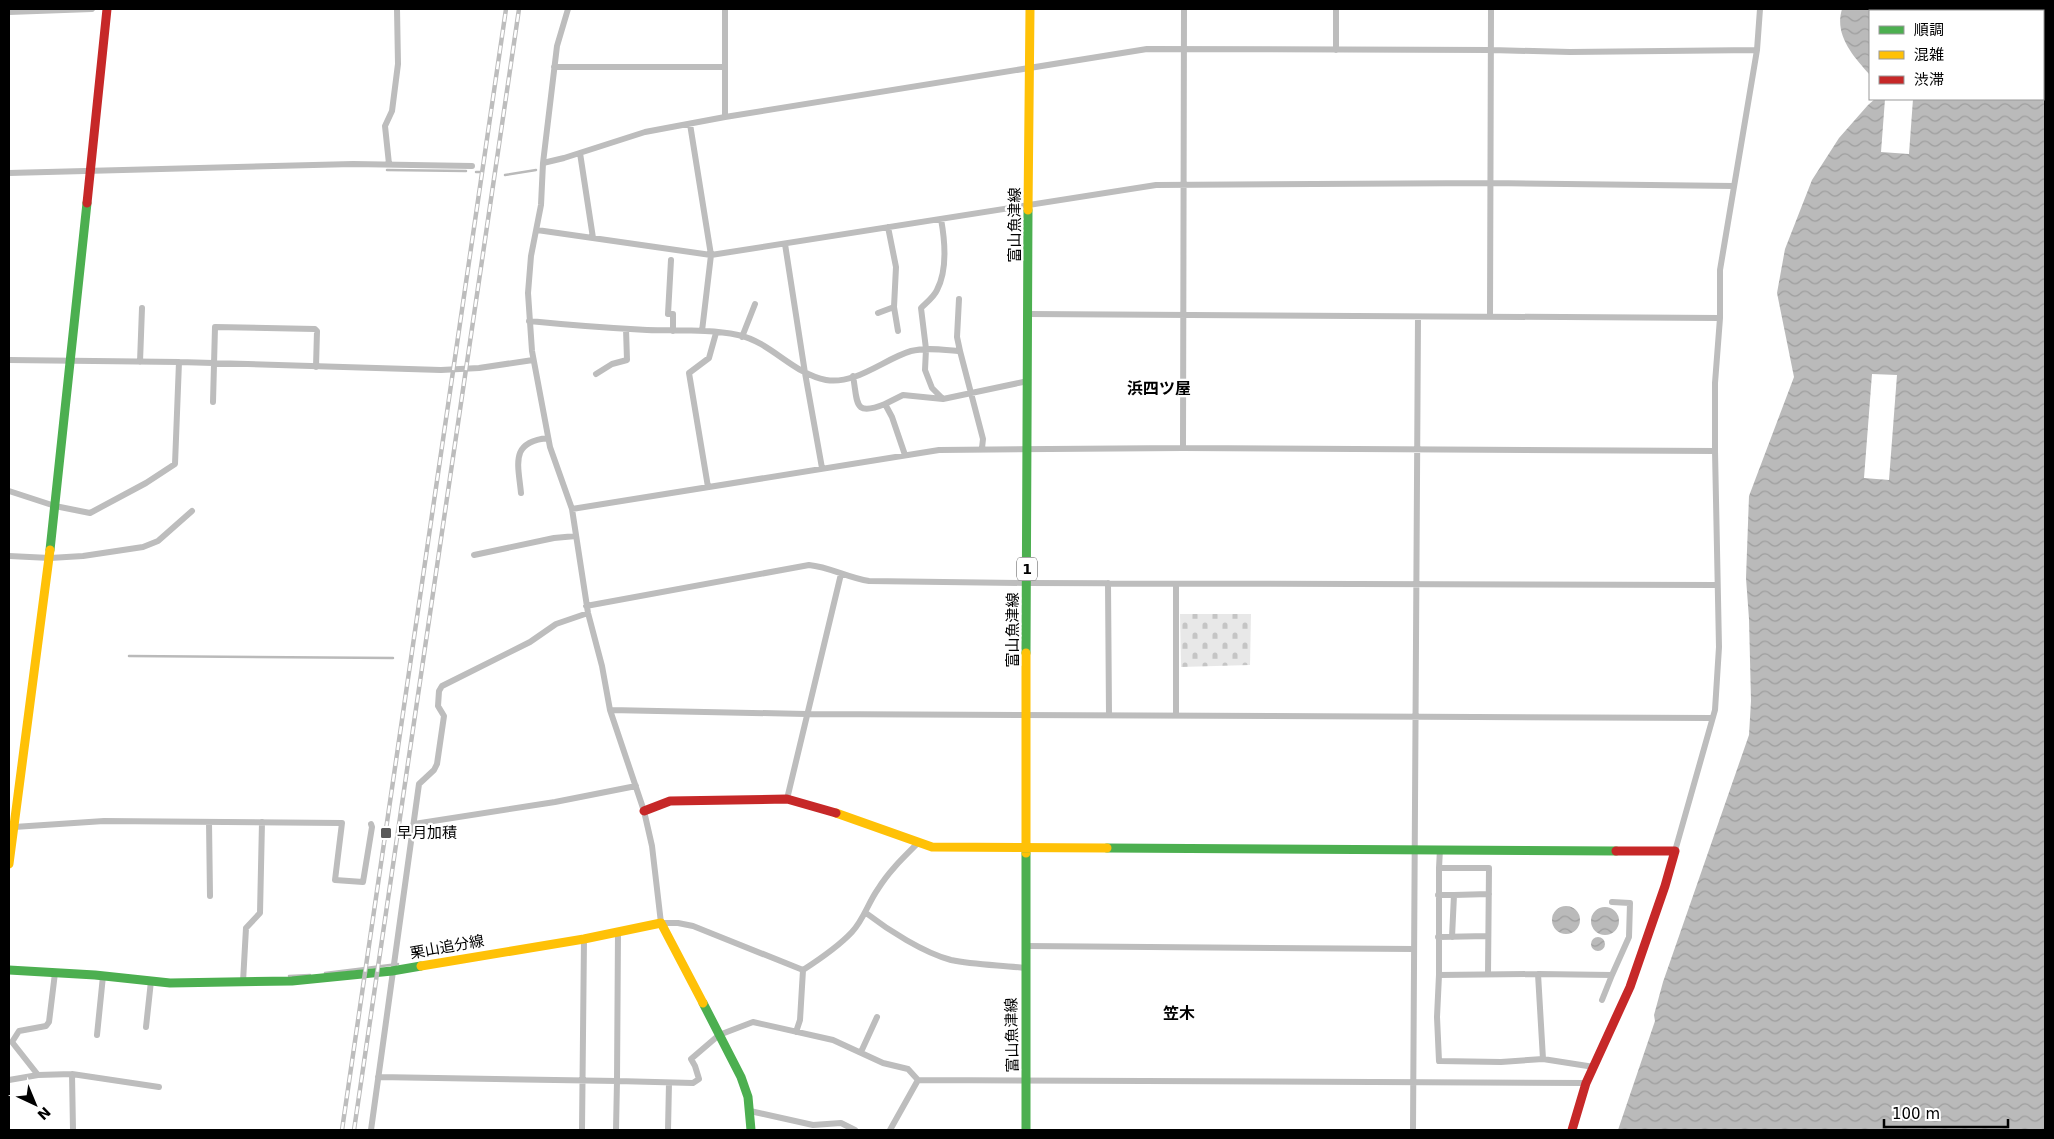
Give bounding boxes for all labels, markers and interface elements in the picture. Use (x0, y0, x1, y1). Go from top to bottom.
legend (1869, 10, 2044, 100)
text: 順調 (1914, 21, 1944, 39)
text: 混雑 (1914, 46, 1944, 64)
text: 渋滞 (1914, 71, 1944, 89)
street label: 富山魚津線 (1006, 187, 1024, 263)
district label: 浜四ツ屋 (1127, 379, 1191, 398)
road number: 1 (1017, 558, 1037, 580)
street label: 富山魚津線 (1004, 592, 1022, 668)
place label: 早月加積 (397, 824, 457, 842)
marker: 早月加積 (379, 826, 393, 840)
street label: 栗山追分線 (408, 932, 486, 962)
street label: 富山魚津線 (1002, 997, 1022, 1073)
district label: 笠木 (1163, 1004, 1195, 1023)
north arrow (10, 1079, 60, 1129)
scale bar (1884, 1096, 2008, 1128)
text: N (34, 1104, 54, 1123)
text: 100 m (1892, 1105, 1940, 1123)

